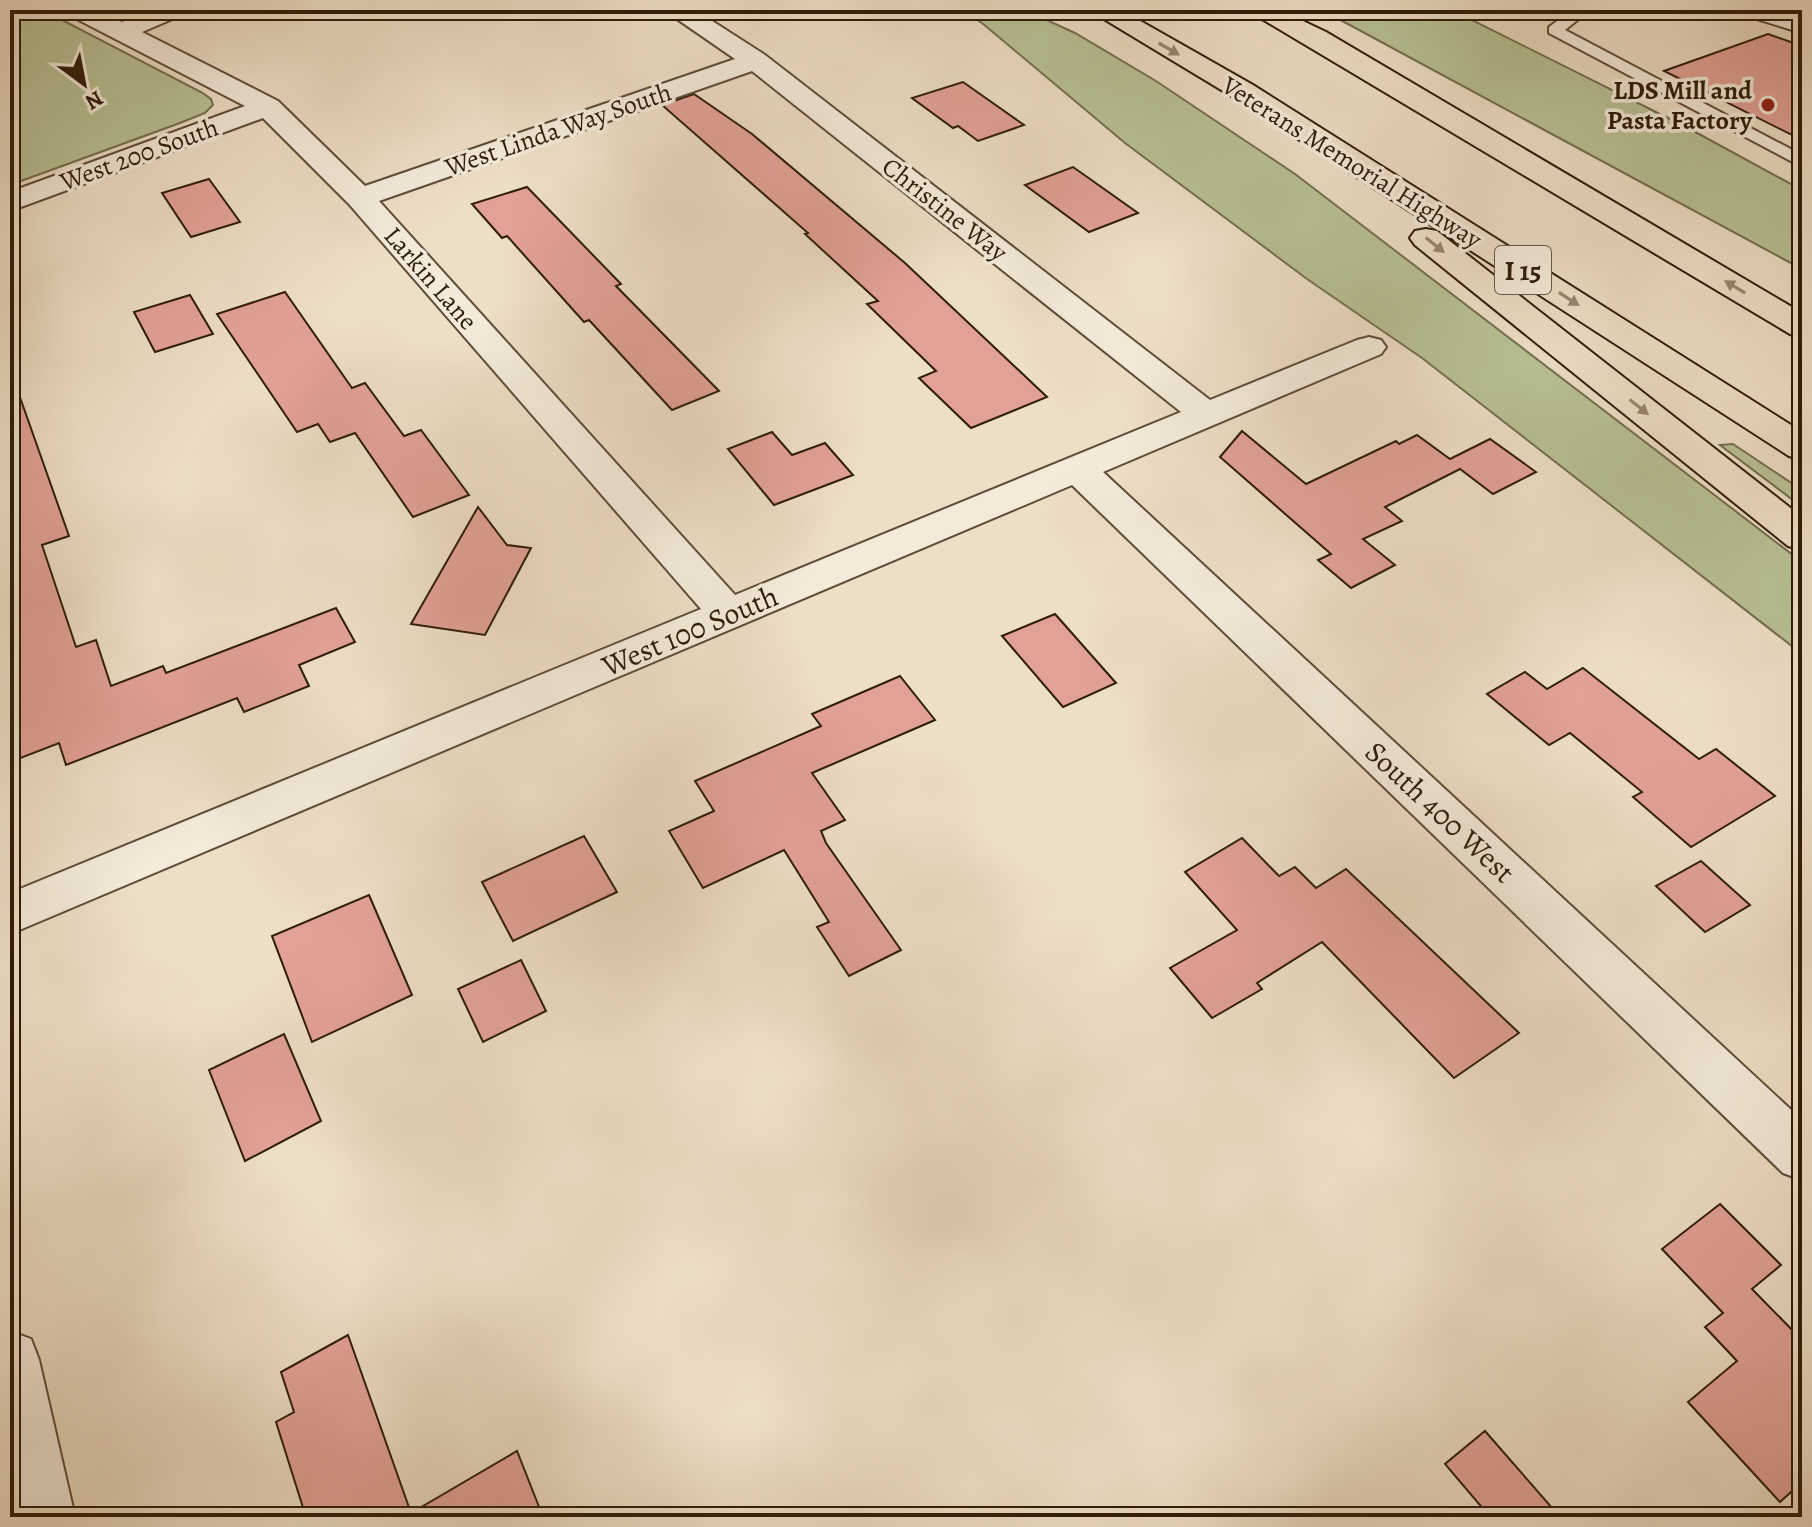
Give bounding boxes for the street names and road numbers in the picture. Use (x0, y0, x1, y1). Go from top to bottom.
street label: Veterans Memorial Highway (1214, 67, 1489, 257)
street label: West Linda Way South (439, 74, 676, 185)
street label: West 200 South (54, 110, 223, 200)
street label: Christine Way (875, 149, 1015, 270)
street label: Larkin Lane (376, 219, 485, 337)
road number: I 15 (1495, 246, 1551, 294)
street label: West 100 South (595, 576, 784, 686)
street label: South 400 West (1357, 732, 1524, 892)

